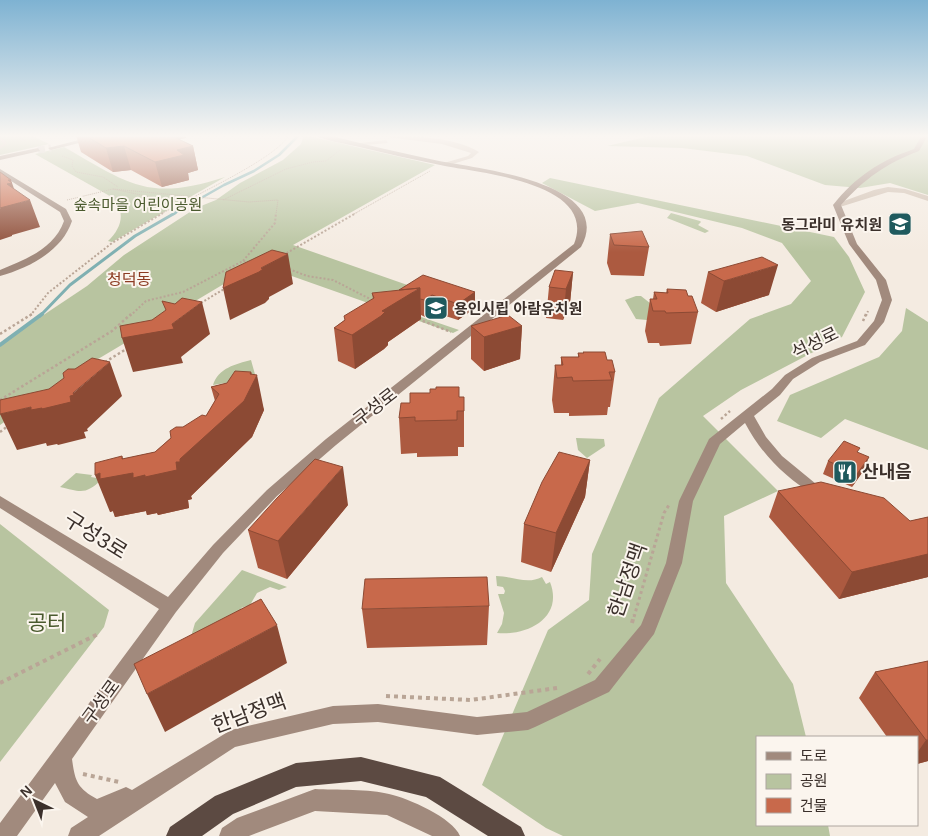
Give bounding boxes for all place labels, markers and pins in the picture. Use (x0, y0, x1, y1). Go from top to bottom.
school or university icon: 동그라미 유치원 (887, 211, 913, 237)
place label: 동그라미 유치원 (781, 216, 882, 233)
school or university icon: 용인시립 아람유치원 (423, 295, 449, 321)
place label: 용인시립 아람유치원 (454, 300, 582, 317)
restaurant icon: 산내음 (832, 459, 858, 485)
place label: 산내음 (862, 462, 912, 482)

